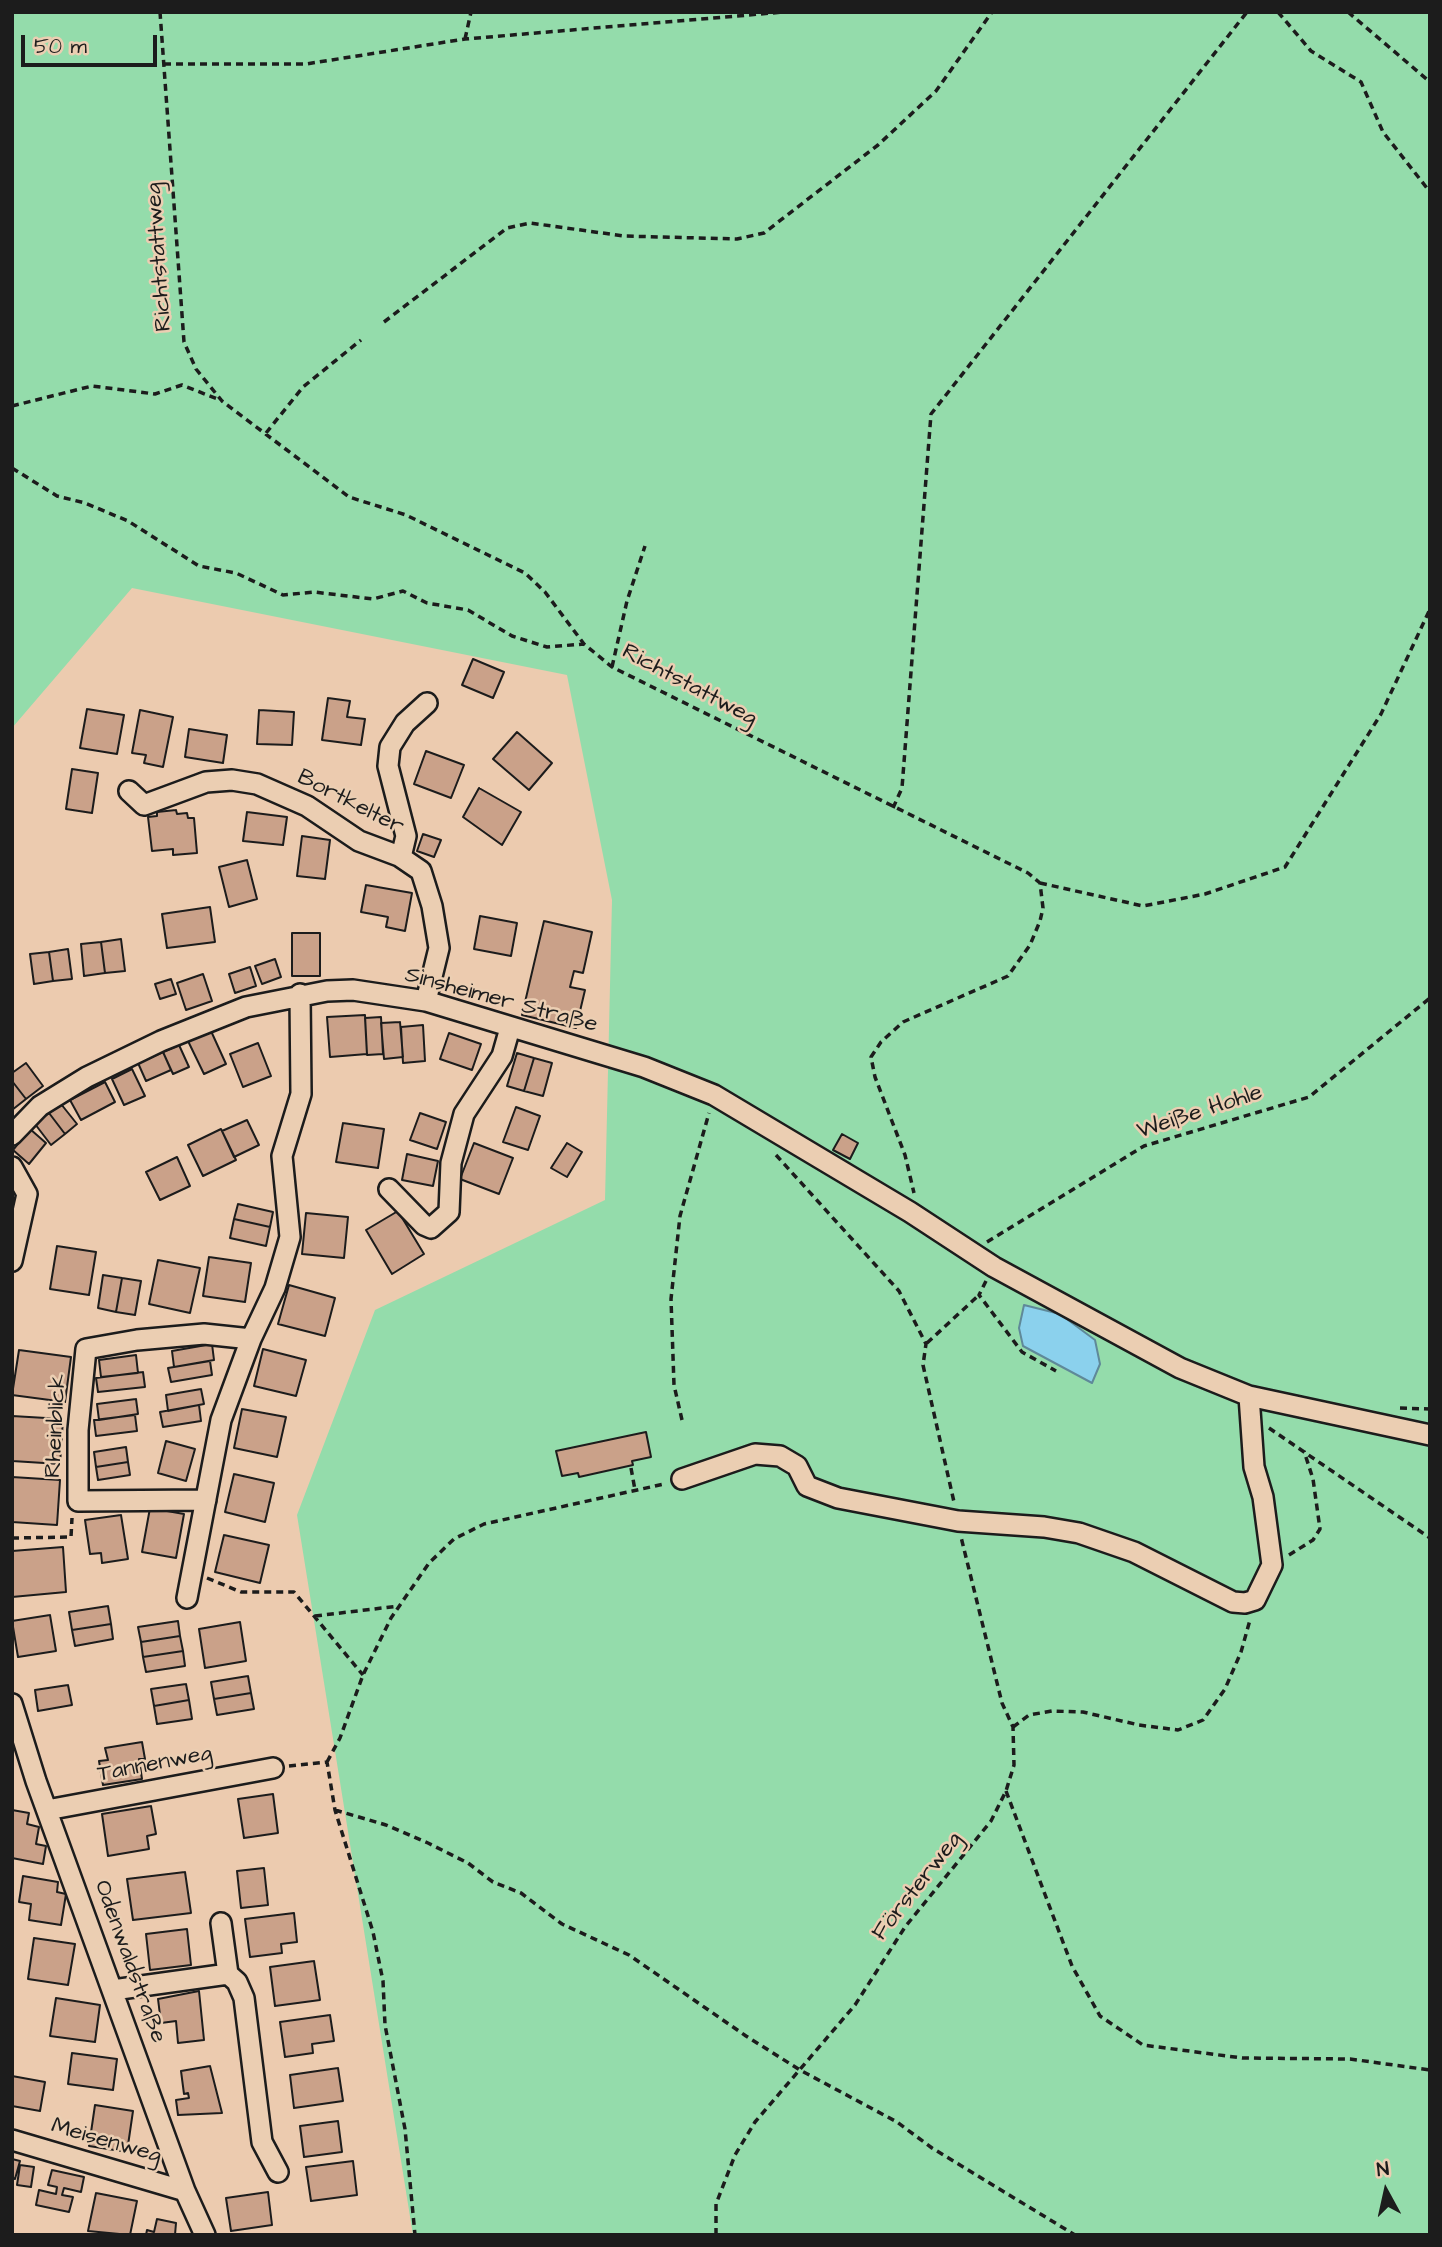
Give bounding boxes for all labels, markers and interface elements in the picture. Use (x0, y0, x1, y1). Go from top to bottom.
scale bar (24, 21, 161, 65)
text: 50 m (34, 32, 87, 61)
street label: Richtstattweg (141, 182, 179, 332)
street label: Richtstattweg (617, 639, 761, 733)
street label: Bortkelter (292, 764, 408, 842)
street label: Sinsheimer Straße (402, 962, 600, 1040)
street label: Weiße Hohle (1134, 1080, 1266, 1146)
street label: Rheinblick (40, 1373, 74, 1479)
street label: Tannenweg (95, 1740, 215, 1790)
street label: Försterweg (867, 1827, 969, 1947)
street label: Odenwaldstraße (87, 1877, 171, 2047)
street label: Meisenweg (48, 2113, 164, 2171)
north arrow (1351, 2156, 1421, 2226)
text: N (1375, 2156, 1391, 2184)

